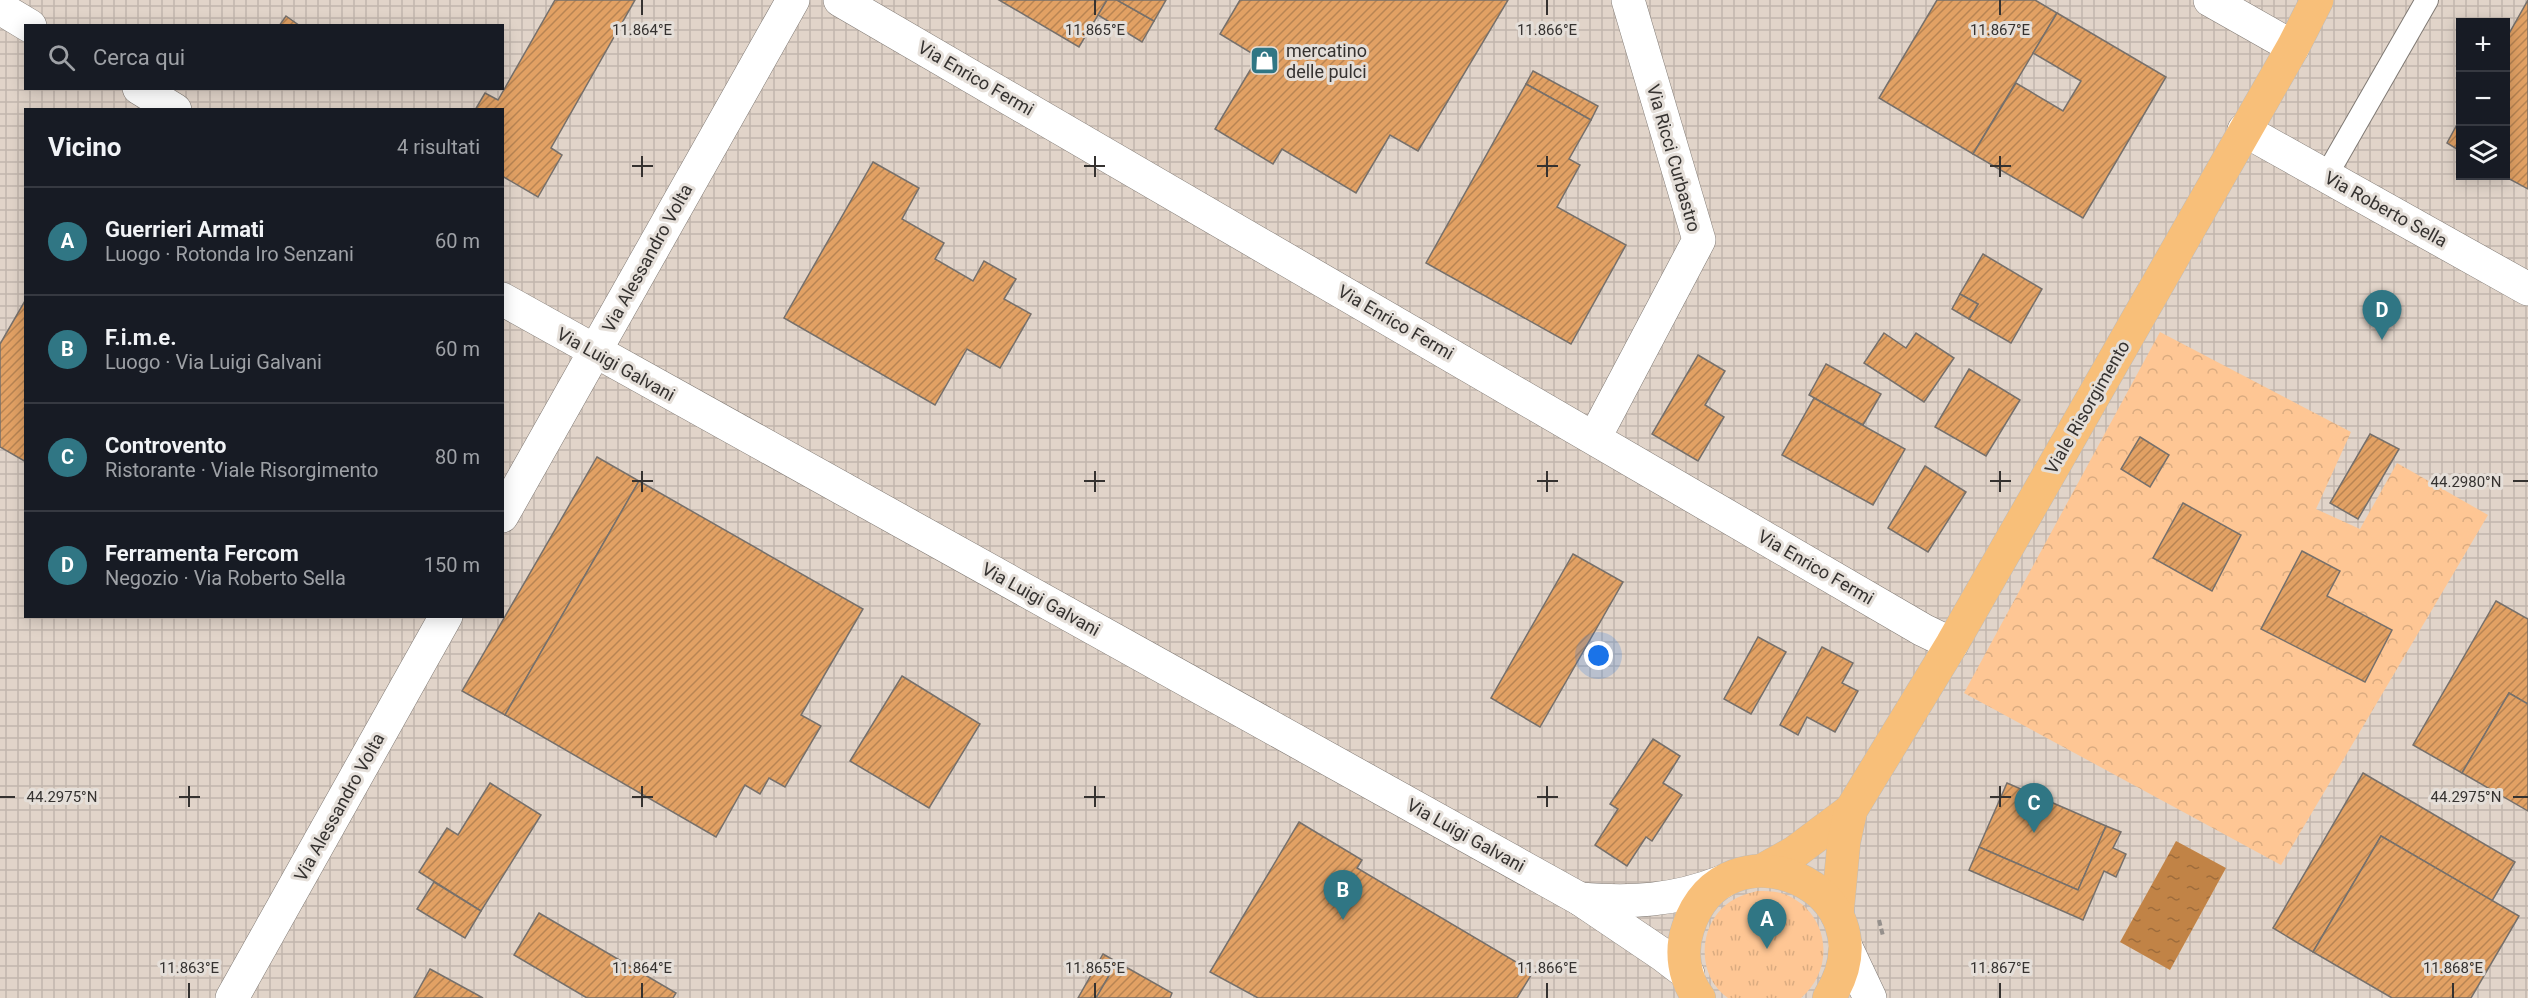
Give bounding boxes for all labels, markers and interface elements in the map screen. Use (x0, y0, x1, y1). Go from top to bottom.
map controls (2456, 18, 2510, 180)
button: + (2456, 18, 2510, 72)
text: 11.864°E (612, 21, 673, 39)
text: 11.865°E (1065, 21, 1126, 39)
text: 11.866°E (1517, 21, 1578, 39)
text: 11.867°E (1970, 21, 2031, 39)
search box (24, 24, 504, 90)
street label: Via Enrico Fermi (914, 36, 1038, 120)
place label: mercatino delle pulci (1286, 40, 1367, 82)
icon: search (45, 41, 78, 74)
shop icon: mercatino delle pulci (1249, 44, 1281, 76)
text: Cerca qui (93, 45, 185, 70)
button: − (2456, 72, 2510, 126)
street label: Via Ricci Curbastro (1643, 82, 1705, 234)
button: layers (2456, 126, 2510, 180)
text: Vicino (48, 132, 122, 162)
text: 4 risultati (397, 135, 480, 159)
street label: Via Roberto Sella (2321, 167, 2451, 251)
street label: Via Alessandro Volta (598, 180, 696, 336)
text: Guerrieri Armati (105, 217, 264, 242)
text: A (61, 229, 74, 253)
text: 60 m (435, 229, 480, 253)
text: Luogo · Rotonda Iro Senzani (105, 242, 354, 266)
street label: Via Enrico Fermi (1334, 280, 1458, 364)
pin: D (2362, 290, 2402, 340)
street label: Via Luigi Galvani (553, 323, 679, 405)
text: F.i.m.e. (105, 325, 177, 350)
street label: Viale Risorgimento (2040, 336, 2134, 478)
text: B (61, 337, 74, 361)
text: 60 m (435, 337, 480, 361)
text: Luogo · Via Luigi Galvani (105, 350, 322, 374)
text: Controvento (105, 433, 226, 458)
text: C (61, 445, 74, 469)
text: 80 m (435, 445, 480, 469)
text: Ristorante · Viale Risorgimento (105, 458, 378, 482)
text: 44.2980°N (2431, 473, 2501, 491)
street label: Via Enrico Fermi (1754, 525, 1878, 609)
text: Ferramenta Fercom (105, 541, 299, 566)
text: D (61, 553, 74, 577)
text: 150 m (424, 553, 480, 577)
street label: Via Luigi Galvani (978, 558, 1104, 640)
text: Negozio · Via Roberto Sella (105, 566, 346, 590)
your location (1584, 641, 1613, 670)
street label: Via Alessandro Volta (290, 729, 388, 885)
pin: C (2014, 784, 2054, 833)
text: 44.2975°N (27, 788, 97, 806)
text: 44.2975°N (2431, 788, 2501, 806)
street label: Via Luigi Galvani (1403, 794, 1529, 876)
pin: B (1324, 870, 1362, 920)
pin: A (1748, 900, 1786, 949)
text: 11.863°E (159, 959, 220, 977)
text: 11.864°E (612, 959, 673, 977)
text: 11.865°E (1065, 959, 1126, 977)
text: 11.866°E (1517, 959, 1578, 977)
text: 11.867°E (1970, 959, 2031, 977)
text: 11.868°E (2423, 959, 2484, 977)

